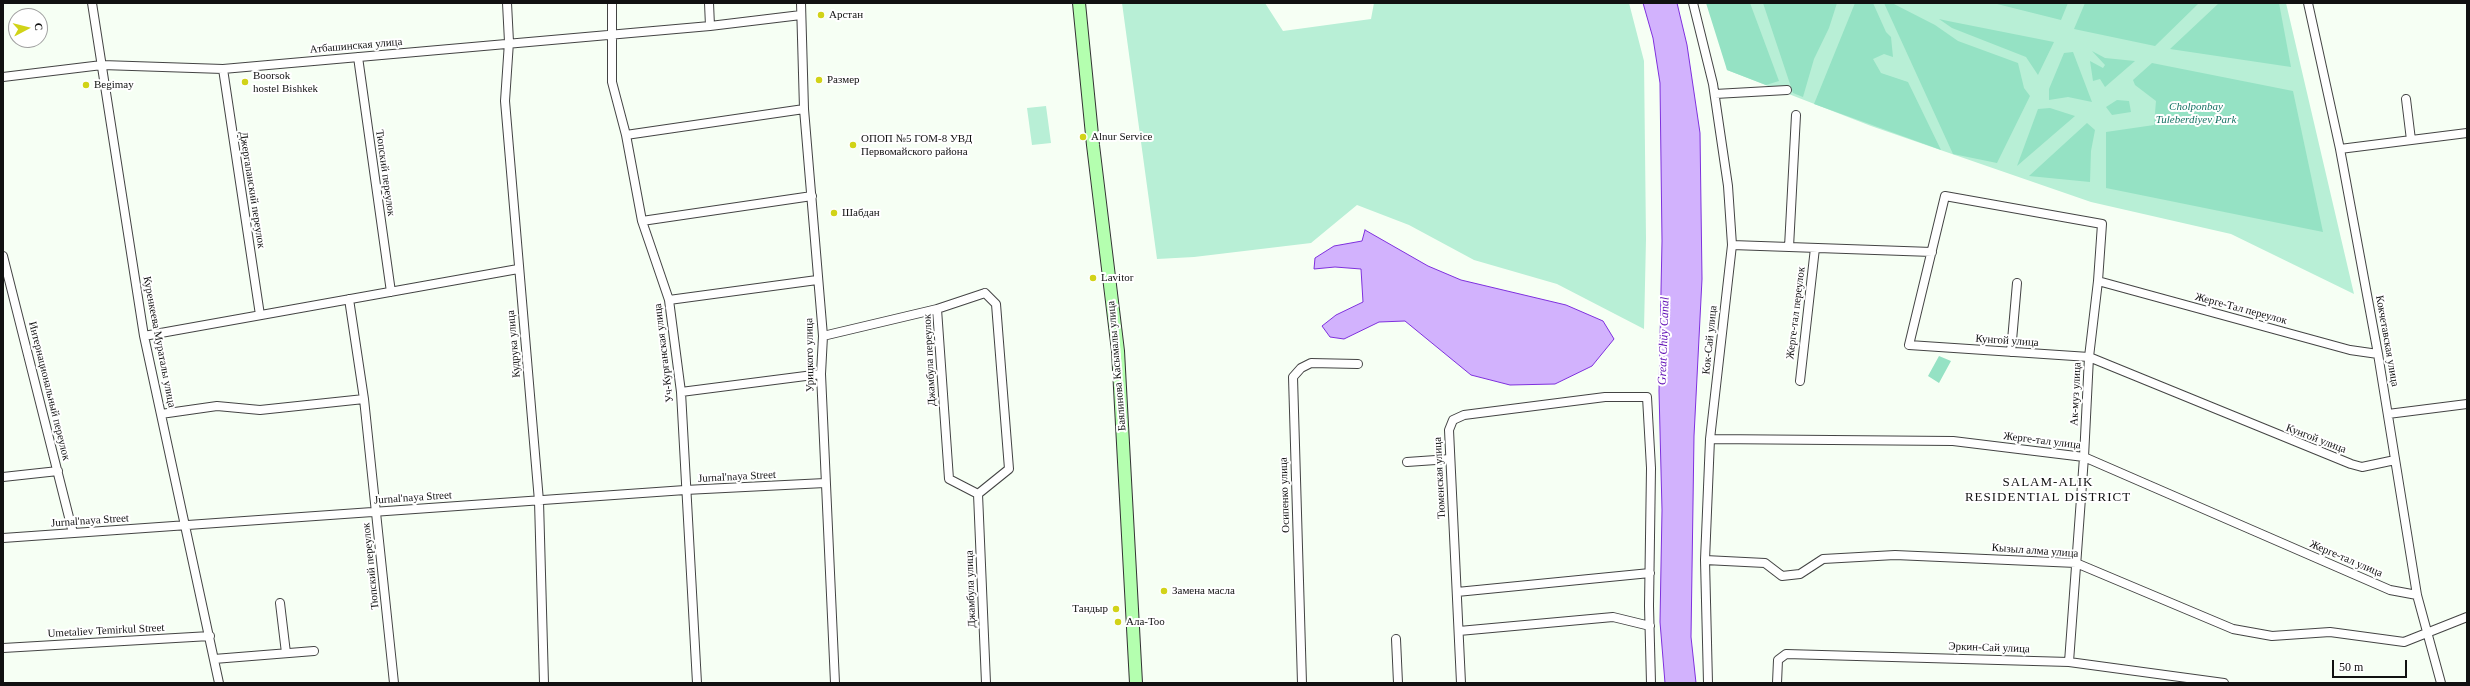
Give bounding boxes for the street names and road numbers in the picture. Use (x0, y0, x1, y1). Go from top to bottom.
street label: Атбашинская улица (309, 35, 403, 57)
street label: Тюпский переулок (372, 129, 398, 217)
street label: Джергаланский переулок (236, 131, 268, 249)
street label: Жерге-тал переулок (1784, 266, 1808, 360)
street label: Куренкеева Мураталы улица (140, 275, 178, 409)
street label: Жерге-Тал переулок (2194, 290, 2288, 328)
street label: Кокчетавская улица (2372, 294, 2402, 388)
street label: Баялинова Касымалы улица (1105, 300, 1129, 432)
street label: Уч-Курганская улица (651, 303, 677, 403)
street label: Кок-Сай улица (1700, 305, 1720, 375)
street label: Кудрука улица (504, 310, 524, 378)
street label: Джамбула переулок (921, 313, 939, 407)
street label: Урицкого улица (803, 318, 817, 392)
street label: Интернациональный переулок (25, 320, 73, 462)
street label: Кунгой улица (1975, 332, 2039, 350)
street label: Ак-муз улица (2068, 362, 2084, 426)
street label: Кунгой улица (2284, 421, 2348, 457)
street label: Жерге-тал улица (2003, 430, 2081, 452)
street label: Тюменская улица (1431, 437, 1449, 519)
street label: Осипенко улица (1277, 457, 1293, 533)
street label: Jurnal'naya Street (698, 468, 776, 486)
street label: Jurnal'naya Street (374, 489, 452, 507)
street label: Jurnal'naya Street (51, 512, 129, 530)
street label: Тюпский переулок (360, 522, 382, 610)
street label: Жерге-тал улица (2308, 538, 2384, 580)
street label: Кызыл алма улица (1991, 541, 2079, 561)
street label: Джамбула улица (963, 550, 979, 628)
street label: Umetaliev Temirkul Street (47, 621, 165, 641)
street label: Эркин-Сай улица (1948, 640, 2030, 656)

